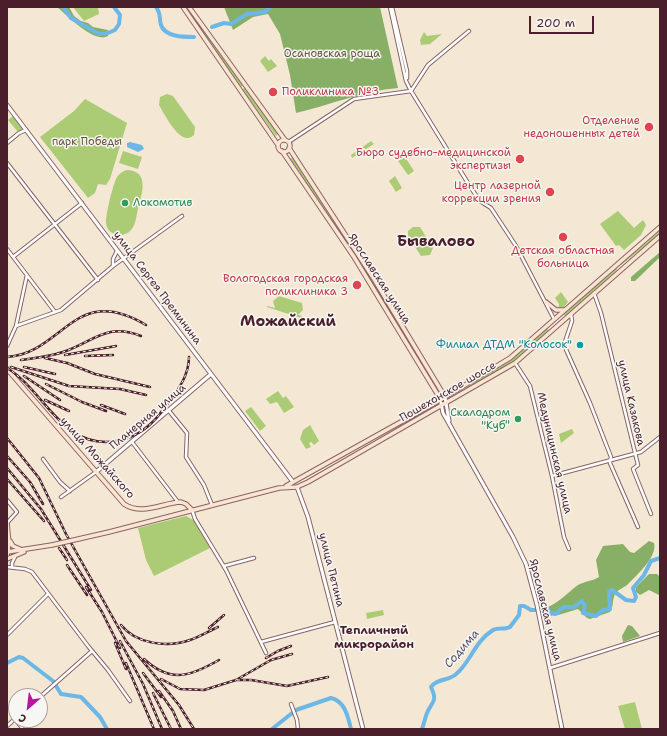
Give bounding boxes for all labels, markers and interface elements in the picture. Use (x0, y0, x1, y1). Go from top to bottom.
scale bar (531, 8, 596, 34)
text: 200 m (536, 15, 575, 31)
park label: Осановская роща (284, 47, 380, 61)
place label: Поликлиника №3 (282, 85, 379, 99)
marker: Поликлиника №3 (267, 86, 279, 98)
place label: Отделение недоношенных детей (524, 114, 640, 140)
marker: Отделение недоношенных детей (643, 121, 655, 133)
park label: парк Победы (52, 135, 122, 149)
place label: Бюро судебно-медицинской экспертизы (356, 146, 511, 172)
marker: Бюро судебно-медицинской экспертизы (514, 153, 526, 165)
place label: Центр лазерной коррекции зрения (442, 179, 541, 205)
marker: Центр лазерной коррекции зрения (544, 186, 556, 198)
place label: Локомотив (133, 196, 192, 210)
marker: Локомотив (120, 198, 130, 208)
street label: улица Сергея Преминина (110, 229, 204, 347)
street label: Ярославская улица (345, 231, 413, 327)
marker: Детская областная больница (557, 231, 569, 243)
district label: Бывалово (397, 233, 475, 251)
place label: Детская областная больница (511, 244, 615, 270)
place label: Вологодская городская поликлиника 3 (223, 272, 348, 298)
marker: Вологодская городская поликлиника 3 (351, 279, 363, 291)
district label: Можайский (240, 313, 336, 331)
place label: Филиал ДТДМ "Колосок" (436, 338, 572, 352)
marker: Филиал ДТДМ "Колосок" (575, 340, 585, 350)
street label: Пошехонское шоссе (397, 359, 499, 425)
street label: улица Казакова (615, 359, 647, 447)
street label: Планерная улица (107, 381, 189, 453)
street label: Медуницинская улица (534, 391, 574, 515)
place label: Скалодром "Куб" (450, 406, 510, 432)
marker: Скалодром "Куб" (513, 414, 523, 424)
street label: улица Можайского (57, 415, 137, 501)
street label: улица Петина (315, 532, 347, 608)
street label: Ярославская улица (526, 558, 564, 662)
district label: Тепличный микрорайон (334, 624, 414, 652)
water label: Содима (441, 627, 483, 671)
north arrow (8, 688, 48, 728)
text: С (16, 710, 29, 726)

